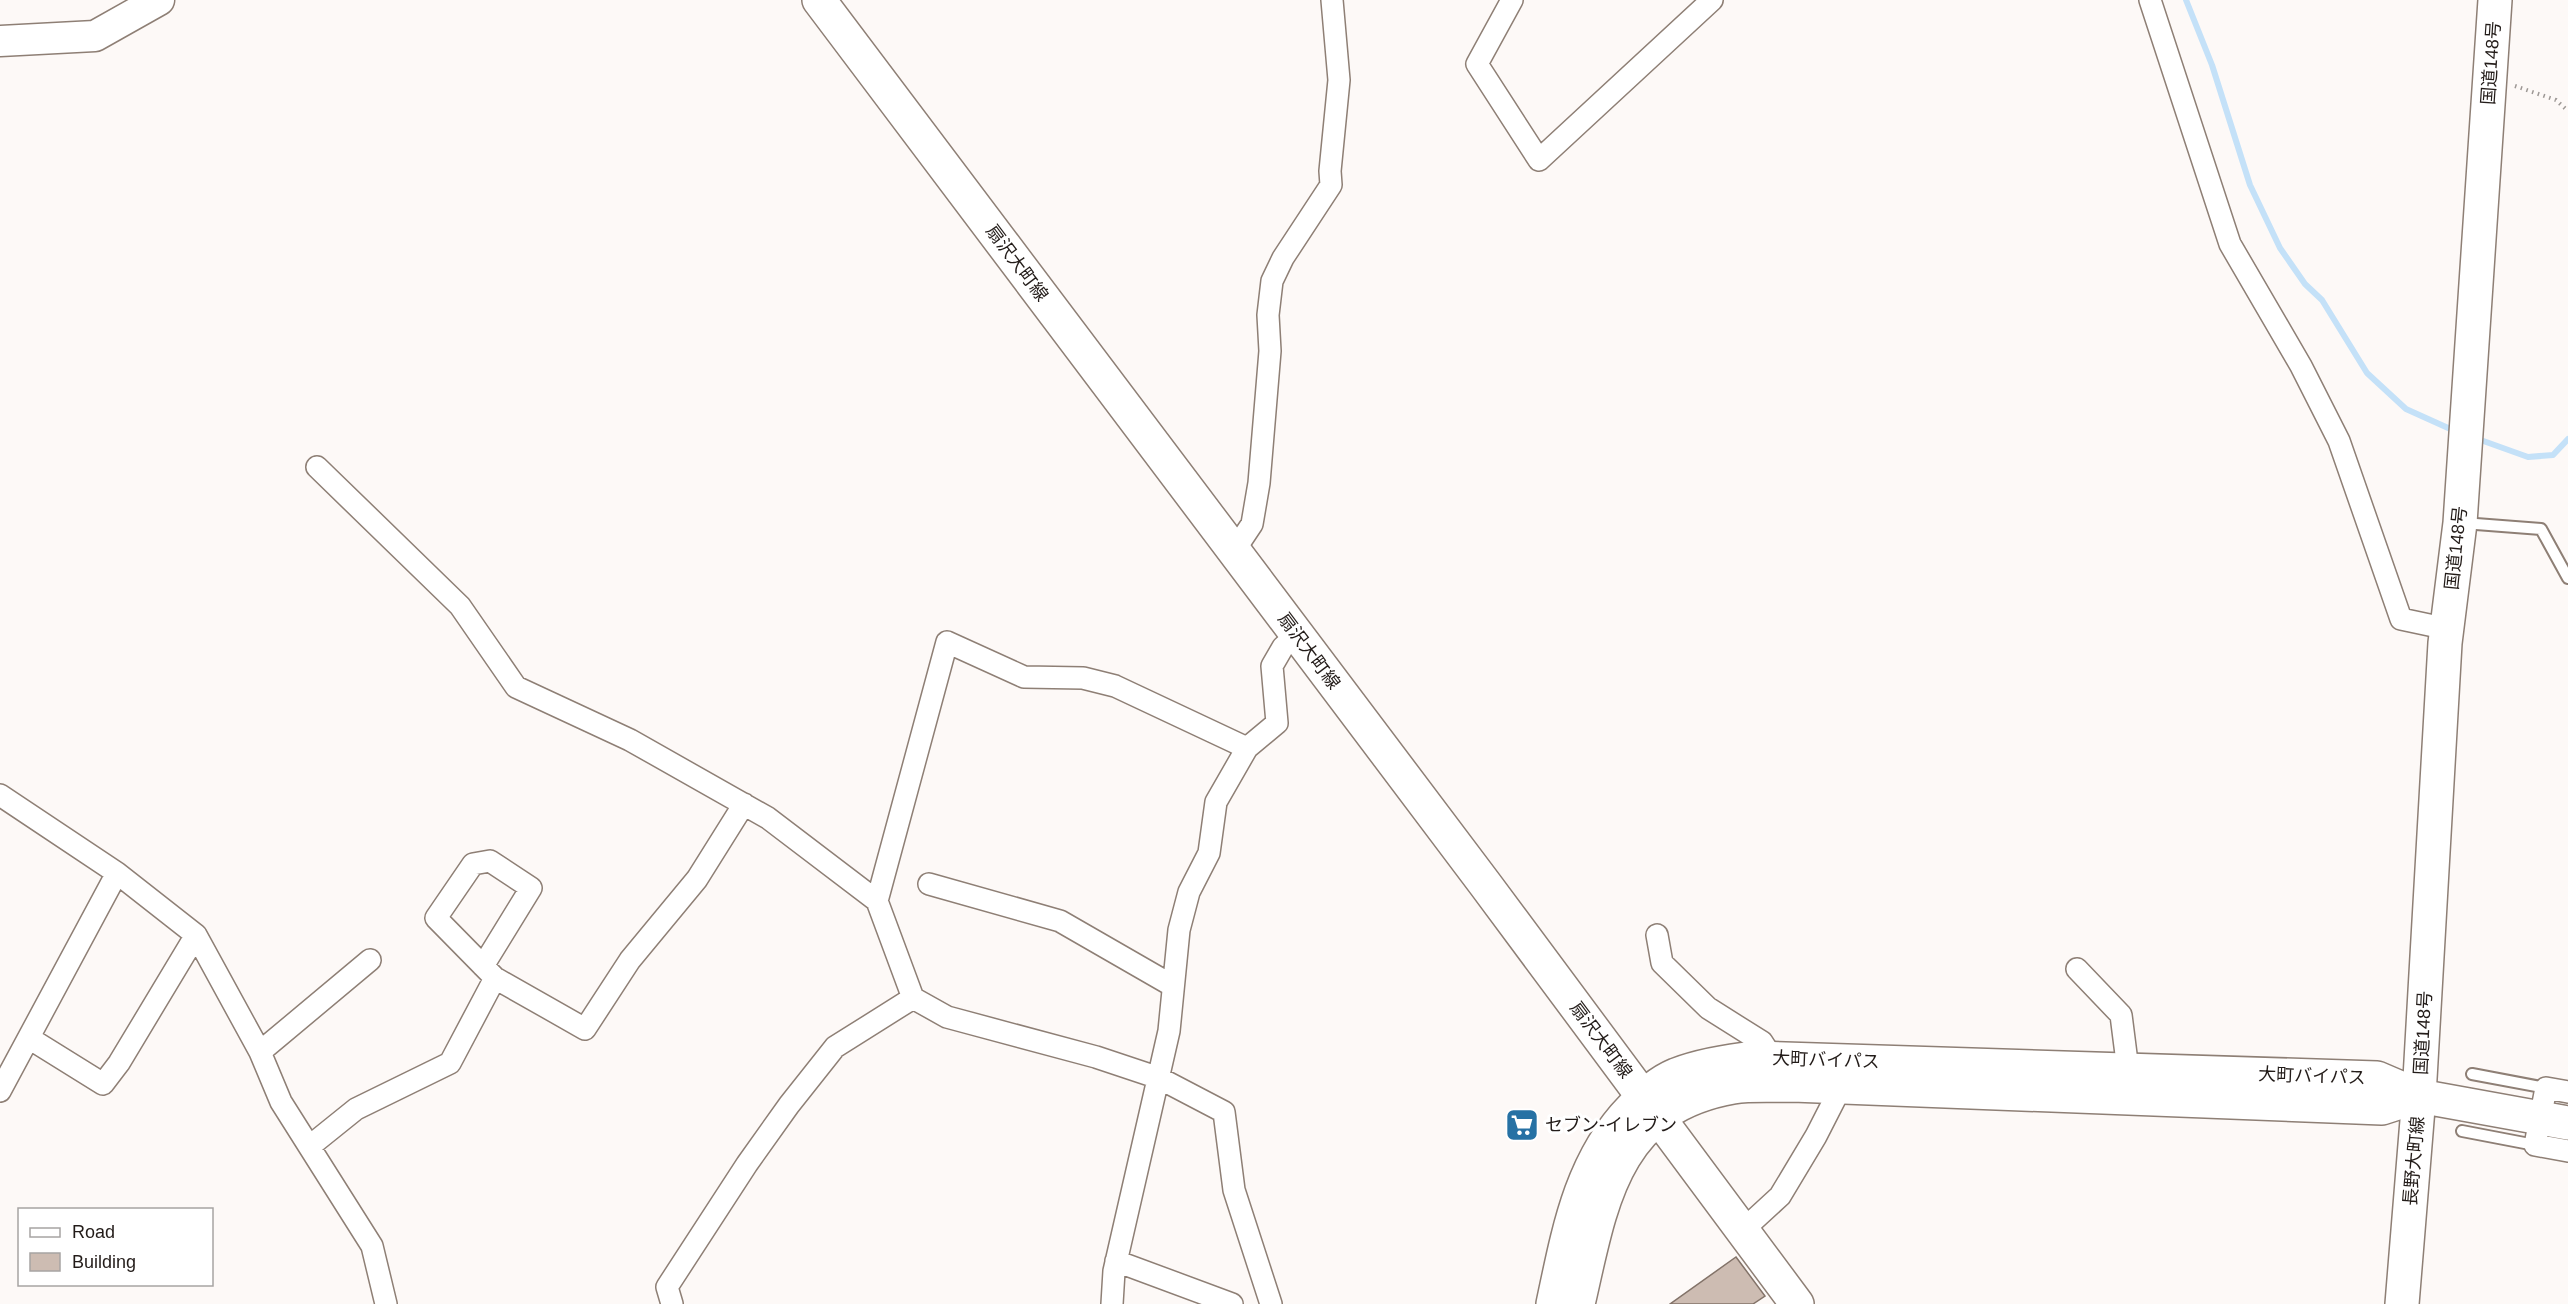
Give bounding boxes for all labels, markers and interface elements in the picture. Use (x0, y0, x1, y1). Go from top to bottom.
street label: 国道148号 (2478, 20, 2504, 106)
street label: 扇沢大町線 (982, 221, 1052, 305)
street label: 国道148号 (2442, 505, 2470, 591)
street label: 扇沢大町線 (1274, 609, 1344, 693)
street label: 国道148号 (2411, 991, 2435, 1075)
street label: 扇沢大町線 (1566, 998, 1636, 1082)
street label: 大町バイパス (1772, 1048, 1880, 1072)
street label: 大町バイパス (2258, 1064, 2366, 1088)
supermarket icon: セブン-イレブン (1504, 1107, 1540, 1143)
place label: セブン-イレブン (1545, 1115, 1677, 1135)
street label: 長野大町線 (2400, 1115, 2428, 1207)
legend (18, 1208, 213, 1286)
text: Road (72, 1222, 115, 1242)
text: Building (72, 1252, 136, 1272)

